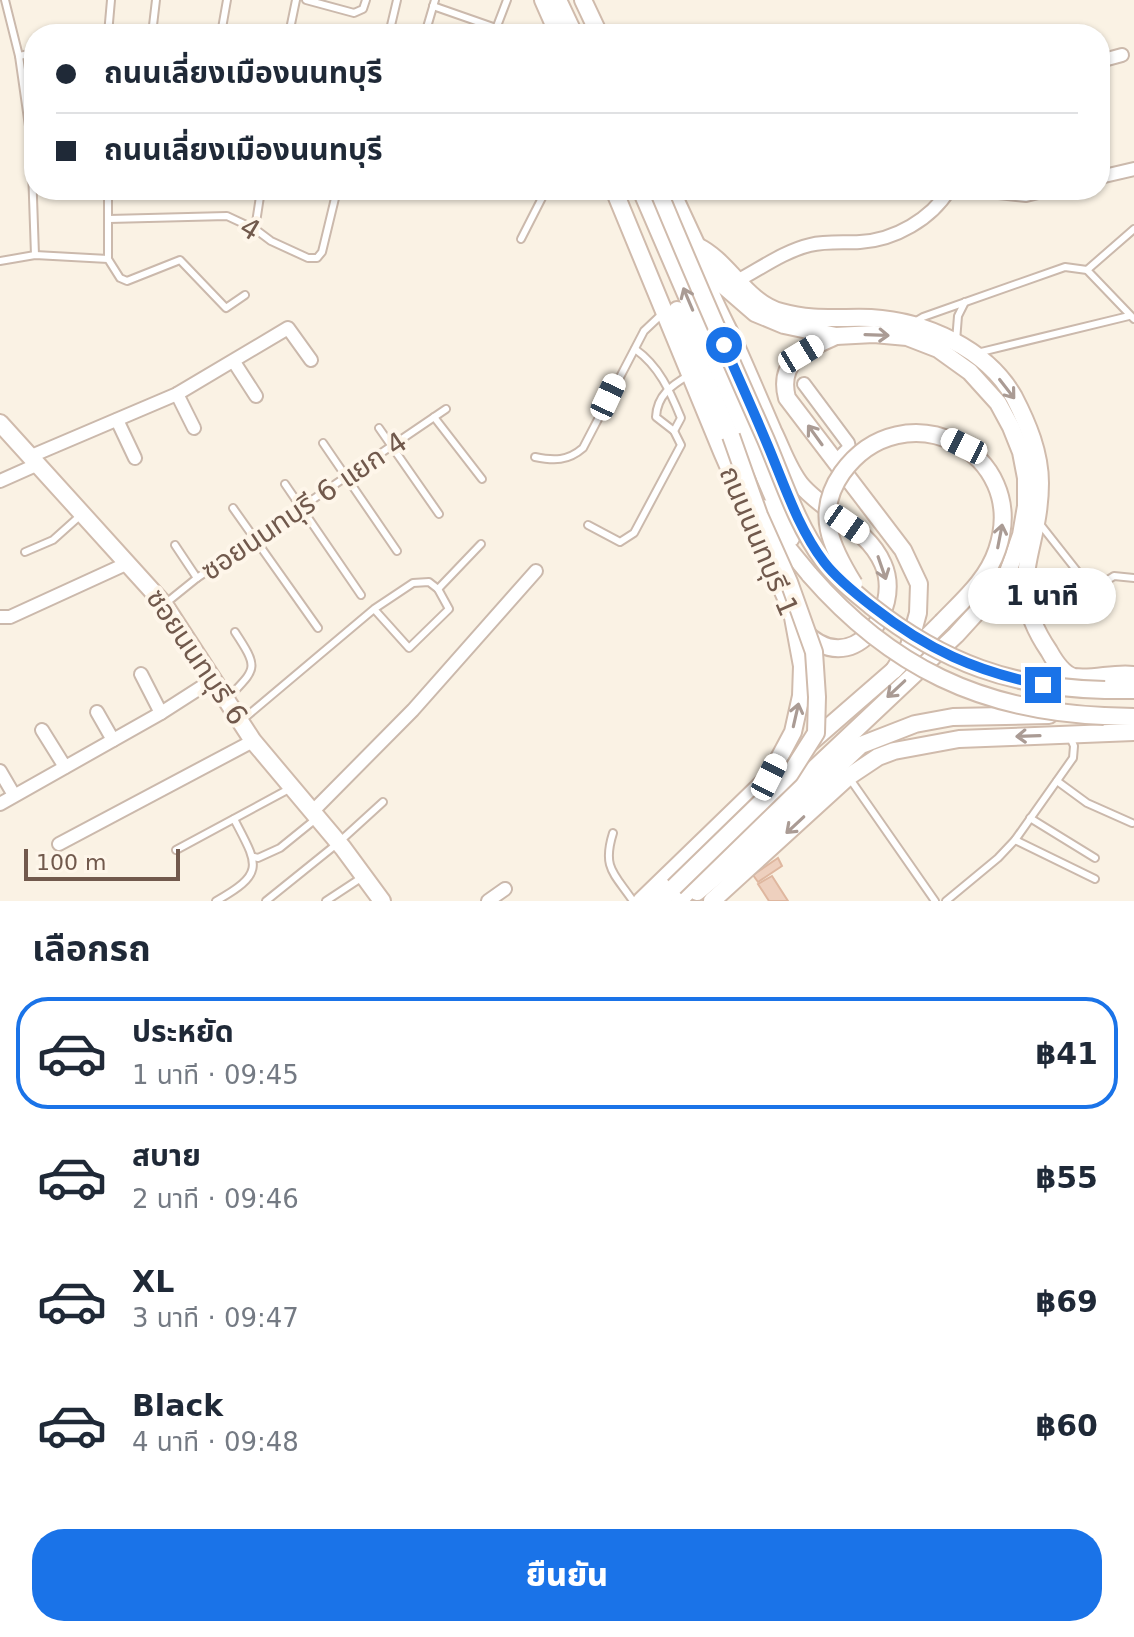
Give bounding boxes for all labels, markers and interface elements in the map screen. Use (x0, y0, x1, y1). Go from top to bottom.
text: ถนนเลี่ยงเมืองนนทบุรี (104, 55, 383, 90)
text: ถนนเลี่ยงเมืองนนทบุรี (104, 132, 383, 167)
street label: 4 (234, 210, 266, 248)
one-way arrow (679, 287, 694, 312)
route start (706, 327, 742, 363)
one-way arrow (864, 328, 890, 343)
car (774, 331, 828, 377)
car (587, 370, 629, 424)
one-way arrow (998, 378, 1015, 399)
street label: ซอยนนทบุรี 6 แยก 4 (195, 425, 413, 587)
one-way arrow (806, 425, 823, 446)
car (937, 425, 991, 467)
street label: ถนนนนทบุรี 1 (713, 461, 805, 621)
car (820, 500, 874, 548)
one-way arrow (994, 524, 1009, 549)
one-way arrow (876, 555, 891, 580)
callout: 1 นาที (969, 569, 1117, 625)
text: 1 นาที (1006, 581, 1078, 611)
street label: ซอยนนทบุรี 6 (139, 583, 255, 731)
route end (1025, 667, 1061, 703)
one-way arrow (887, 679, 907, 698)
one-way arrow (789, 703, 804, 729)
one-way arrow (1015, 729, 1042, 744)
car (747, 750, 791, 804)
one-way arrow (786, 816, 806, 834)
scale bar (24, 845, 180, 881)
text: 100 m (36, 850, 106, 875)
text: เลือกรถ (32, 928, 151, 969)
text: ประหยัด (132, 1014, 234, 1049)
icon: car (36, 1017, 108, 1089)
text: ฿41 (1035, 1036, 1098, 1071)
text: 1 นาที · 09:45 (132, 1060, 299, 1090)
text: สบาย (132, 1138, 201, 1173)
icon: car (36, 1141, 108, 1213)
text: ฿55 (1035, 1160, 1098, 1195)
text: 2 นาที · 09:46 (132, 1184, 299, 1214)
text: XL (132, 1264, 174, 1299)
icon: car (36, 1265, 108, 1337)
text: ฿69 (1035, 1284, 1098, 1319)
text: 3 นาที · 09:47 (132, 1303, 299, 1333)
text: Black (132, 1388, 223, 1423)
icon: car (36, 1389, 108, 1461)
text: ฿60 (1035, 1408, 1098, 1443)
text: 4 นาที · 09:48 (132, 1427, 299, 1457)
button: ยืนยัน (32, 1529, 1102, 1621)

